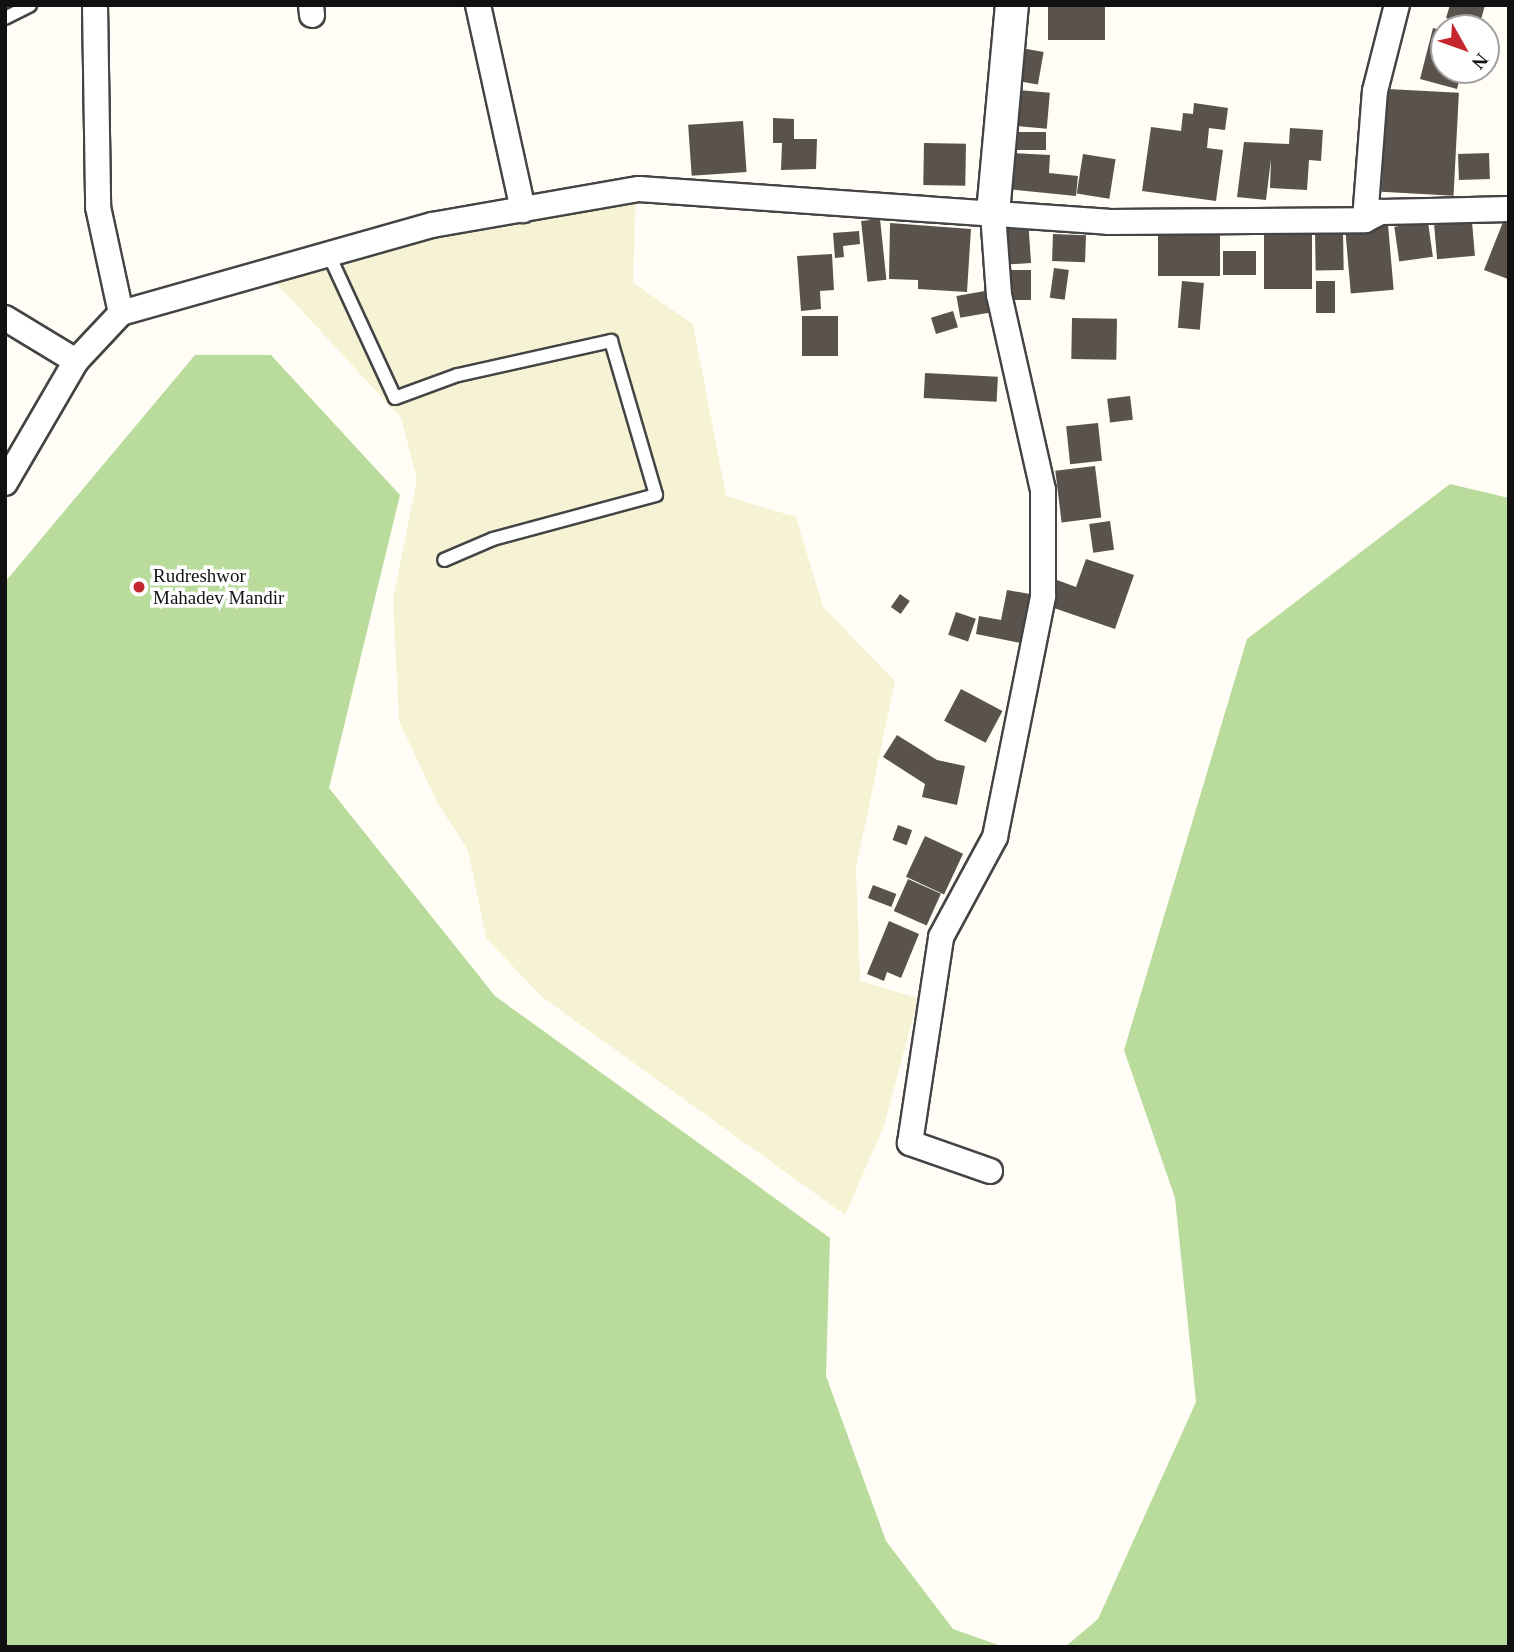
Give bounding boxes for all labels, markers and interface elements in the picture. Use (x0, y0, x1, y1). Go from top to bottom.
north arrow (1430, 14, 1500, 84)
text: N (1467, 50, 1492, 74)
place label: Rudreshwor Mahadev Mandir (153, 565, 304, 609)
marker: Rudreshwor Mahadev Mandir (131, 579, 147, 595)

